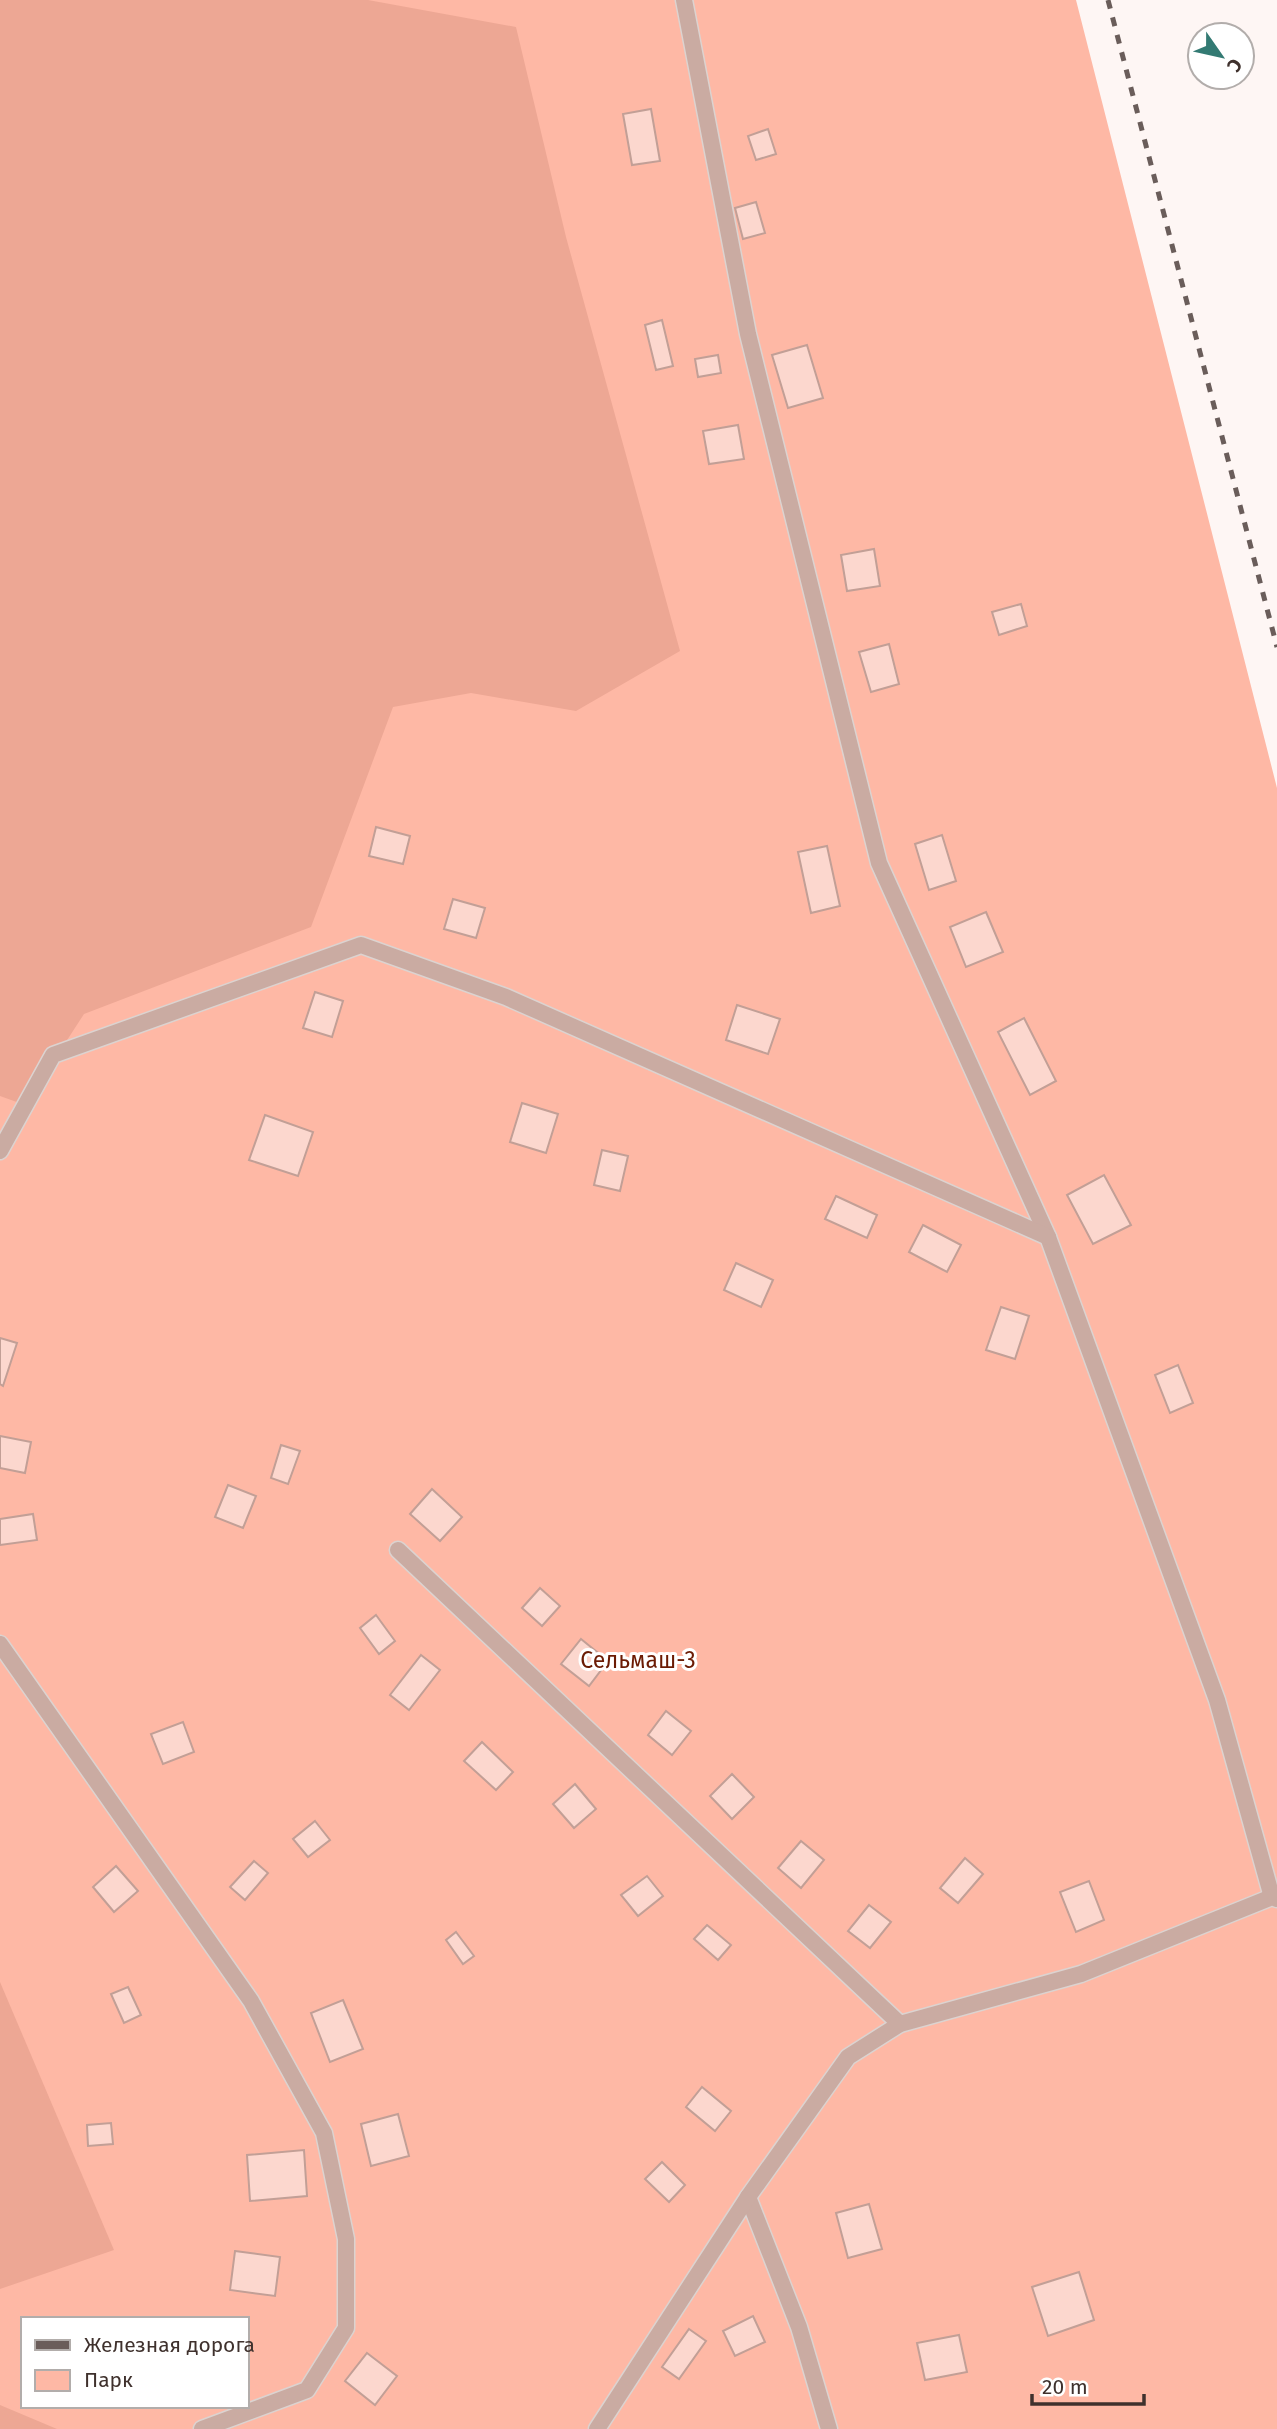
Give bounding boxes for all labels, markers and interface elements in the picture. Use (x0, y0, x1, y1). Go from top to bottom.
north arrow (1186, 21, 1256, 91)
text: С (1222, 54, 1247, 76)
park label: Сельмаш-3 (580, 1646, 696, 1674)
legend (21, 2317, 248, 2408)
text: Железная дорога (84, 2332, 255, 2358)
scale bar (1032, 2362, 1144, 2406)
text: Парк (84, 2367, 133, 2393)
text: 20 m (1042, 2374, 1088, 2400)

